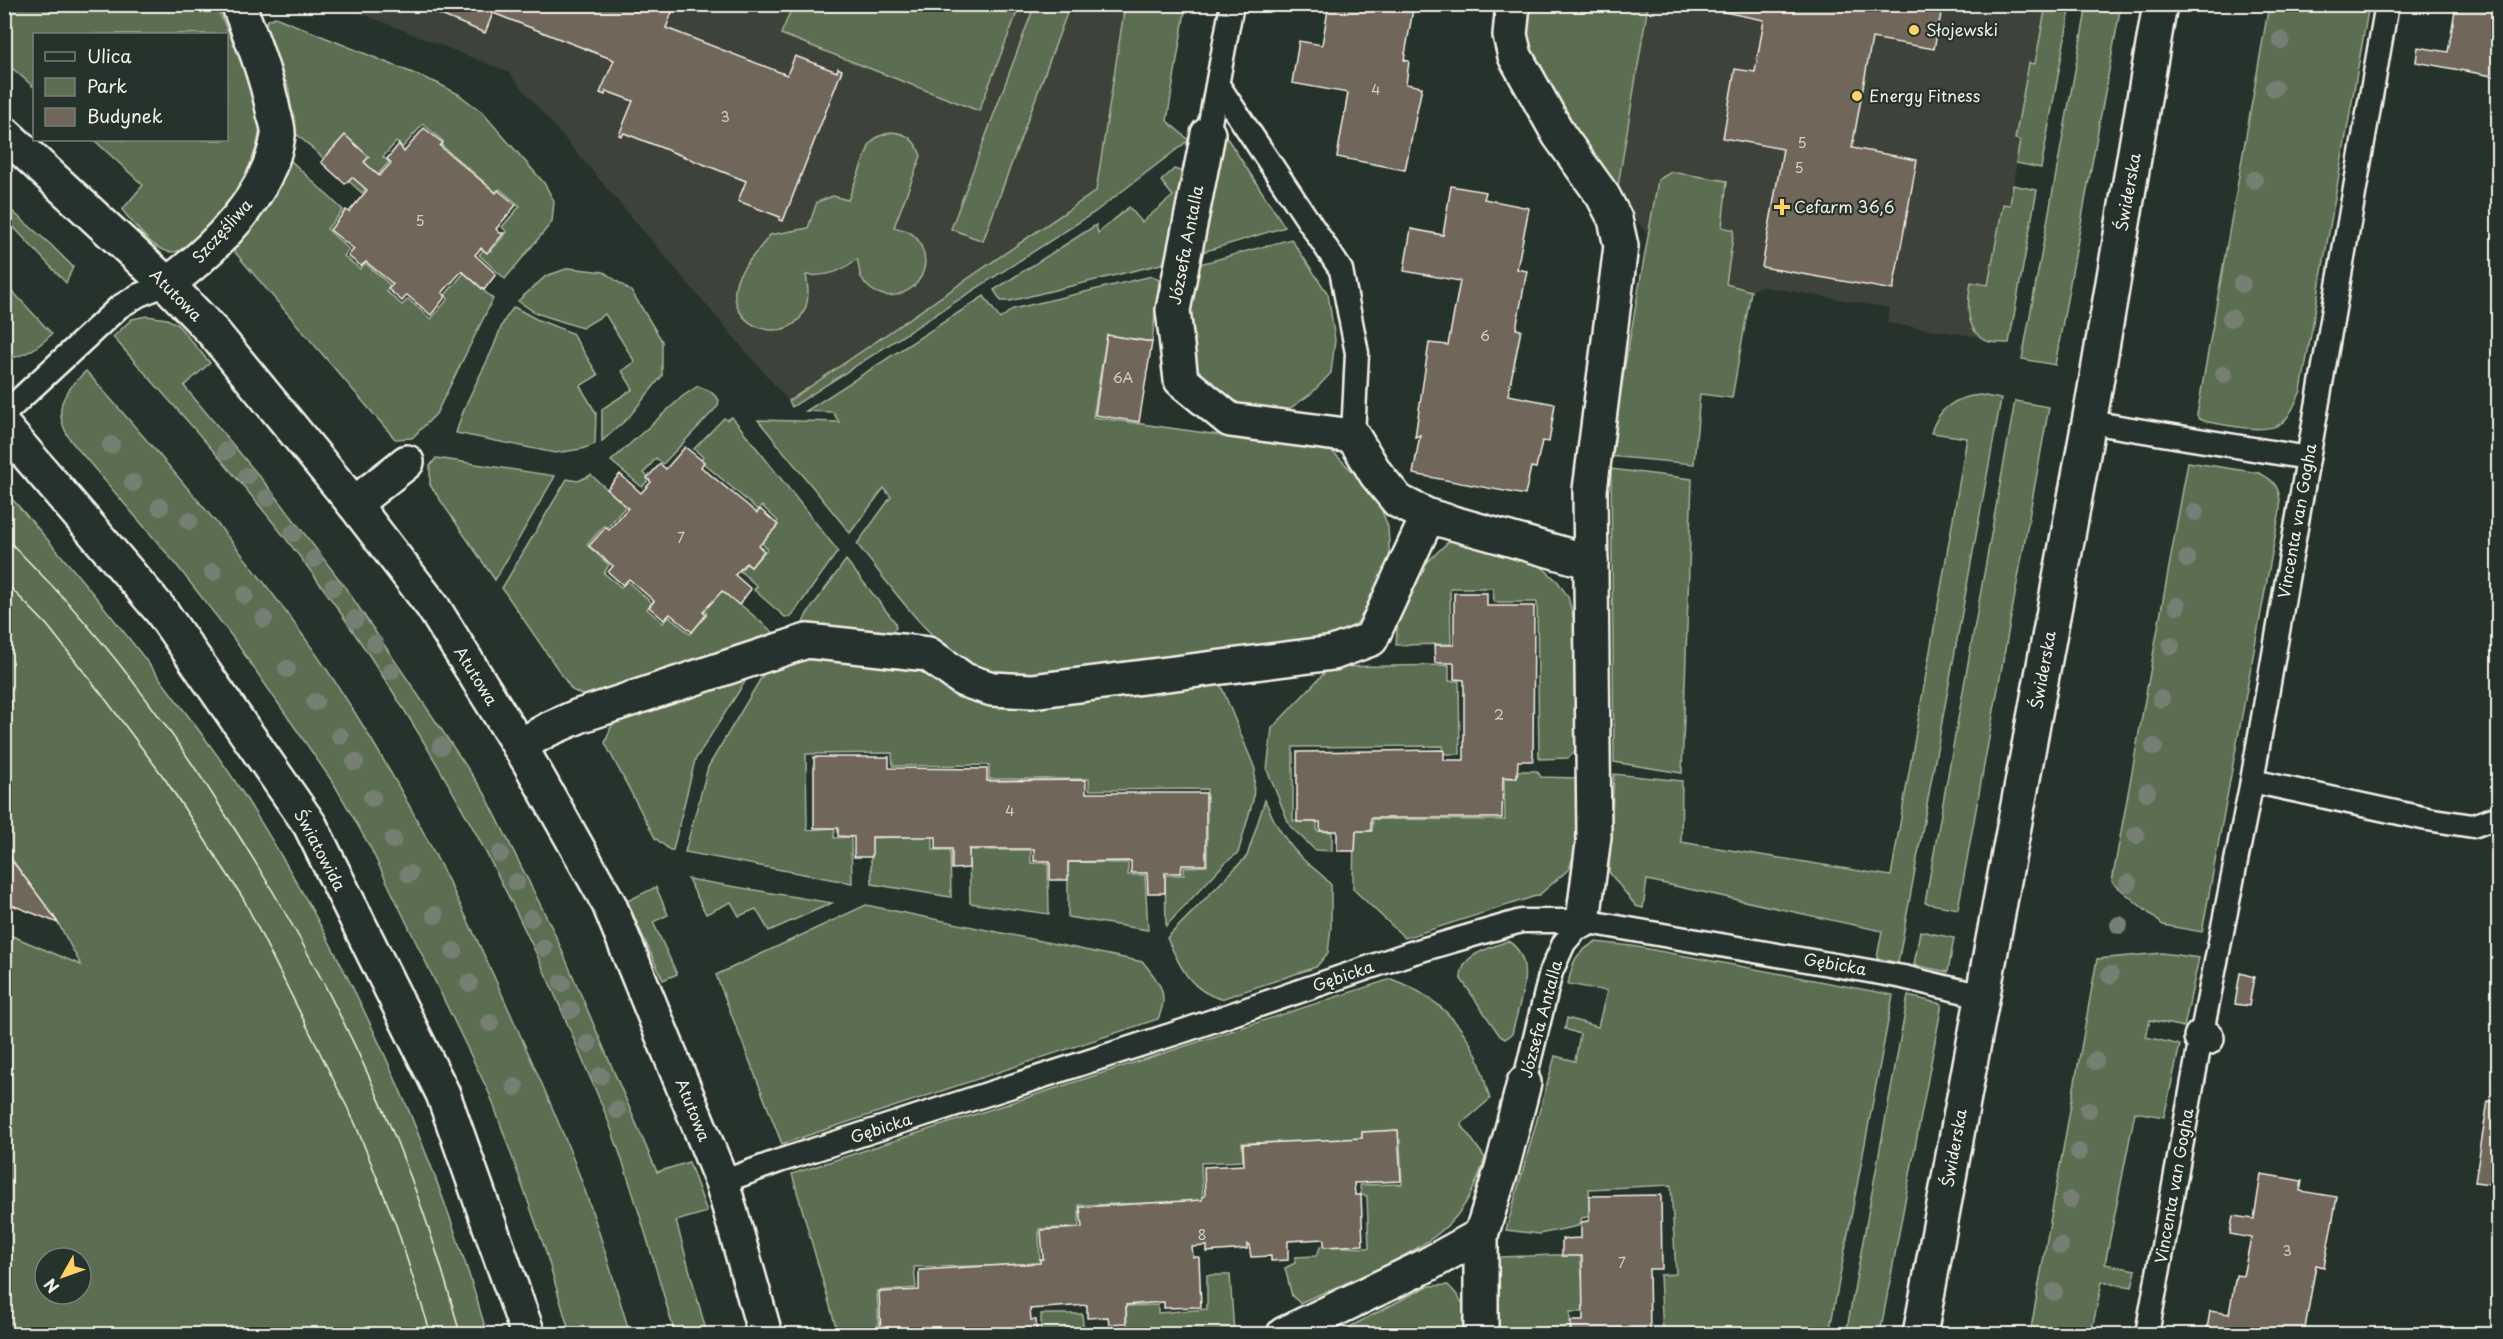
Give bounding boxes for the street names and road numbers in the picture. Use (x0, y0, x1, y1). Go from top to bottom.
street label: Świderska (2108, 151, 2146, 233)
street label: Józsefa Antalla (1162, 183, 1208, 306)
street label: Szczęśliwa (186, 193, 257, 268)
street label: Atutowa (145, 263, 208, 326)
street label: Vincenta van Gogha (2271, 441, 2321, 600)
street label: Świderska (2023, 629, 2061, 711)
street label: Atutowa (449, 641, 504, 710)
street label: Światowida (289, 804, 353, 895)
street label: Gębicka (1802, 946, 1869, 980)
street label: Gębicka (1309, 953, 1377, 997)
street label: Józsefa Antalla (1513, 957, 1567, 1080)
street label: Atutowa (670, 1075, 717, 1145)
street label: Gębicka (847, 1106, 915, 1148)
street label: Vincenta van Gogha (2148, 1106, 2198, 1265)
street label: Świderska (1934, 1107, 1972, 1189)

